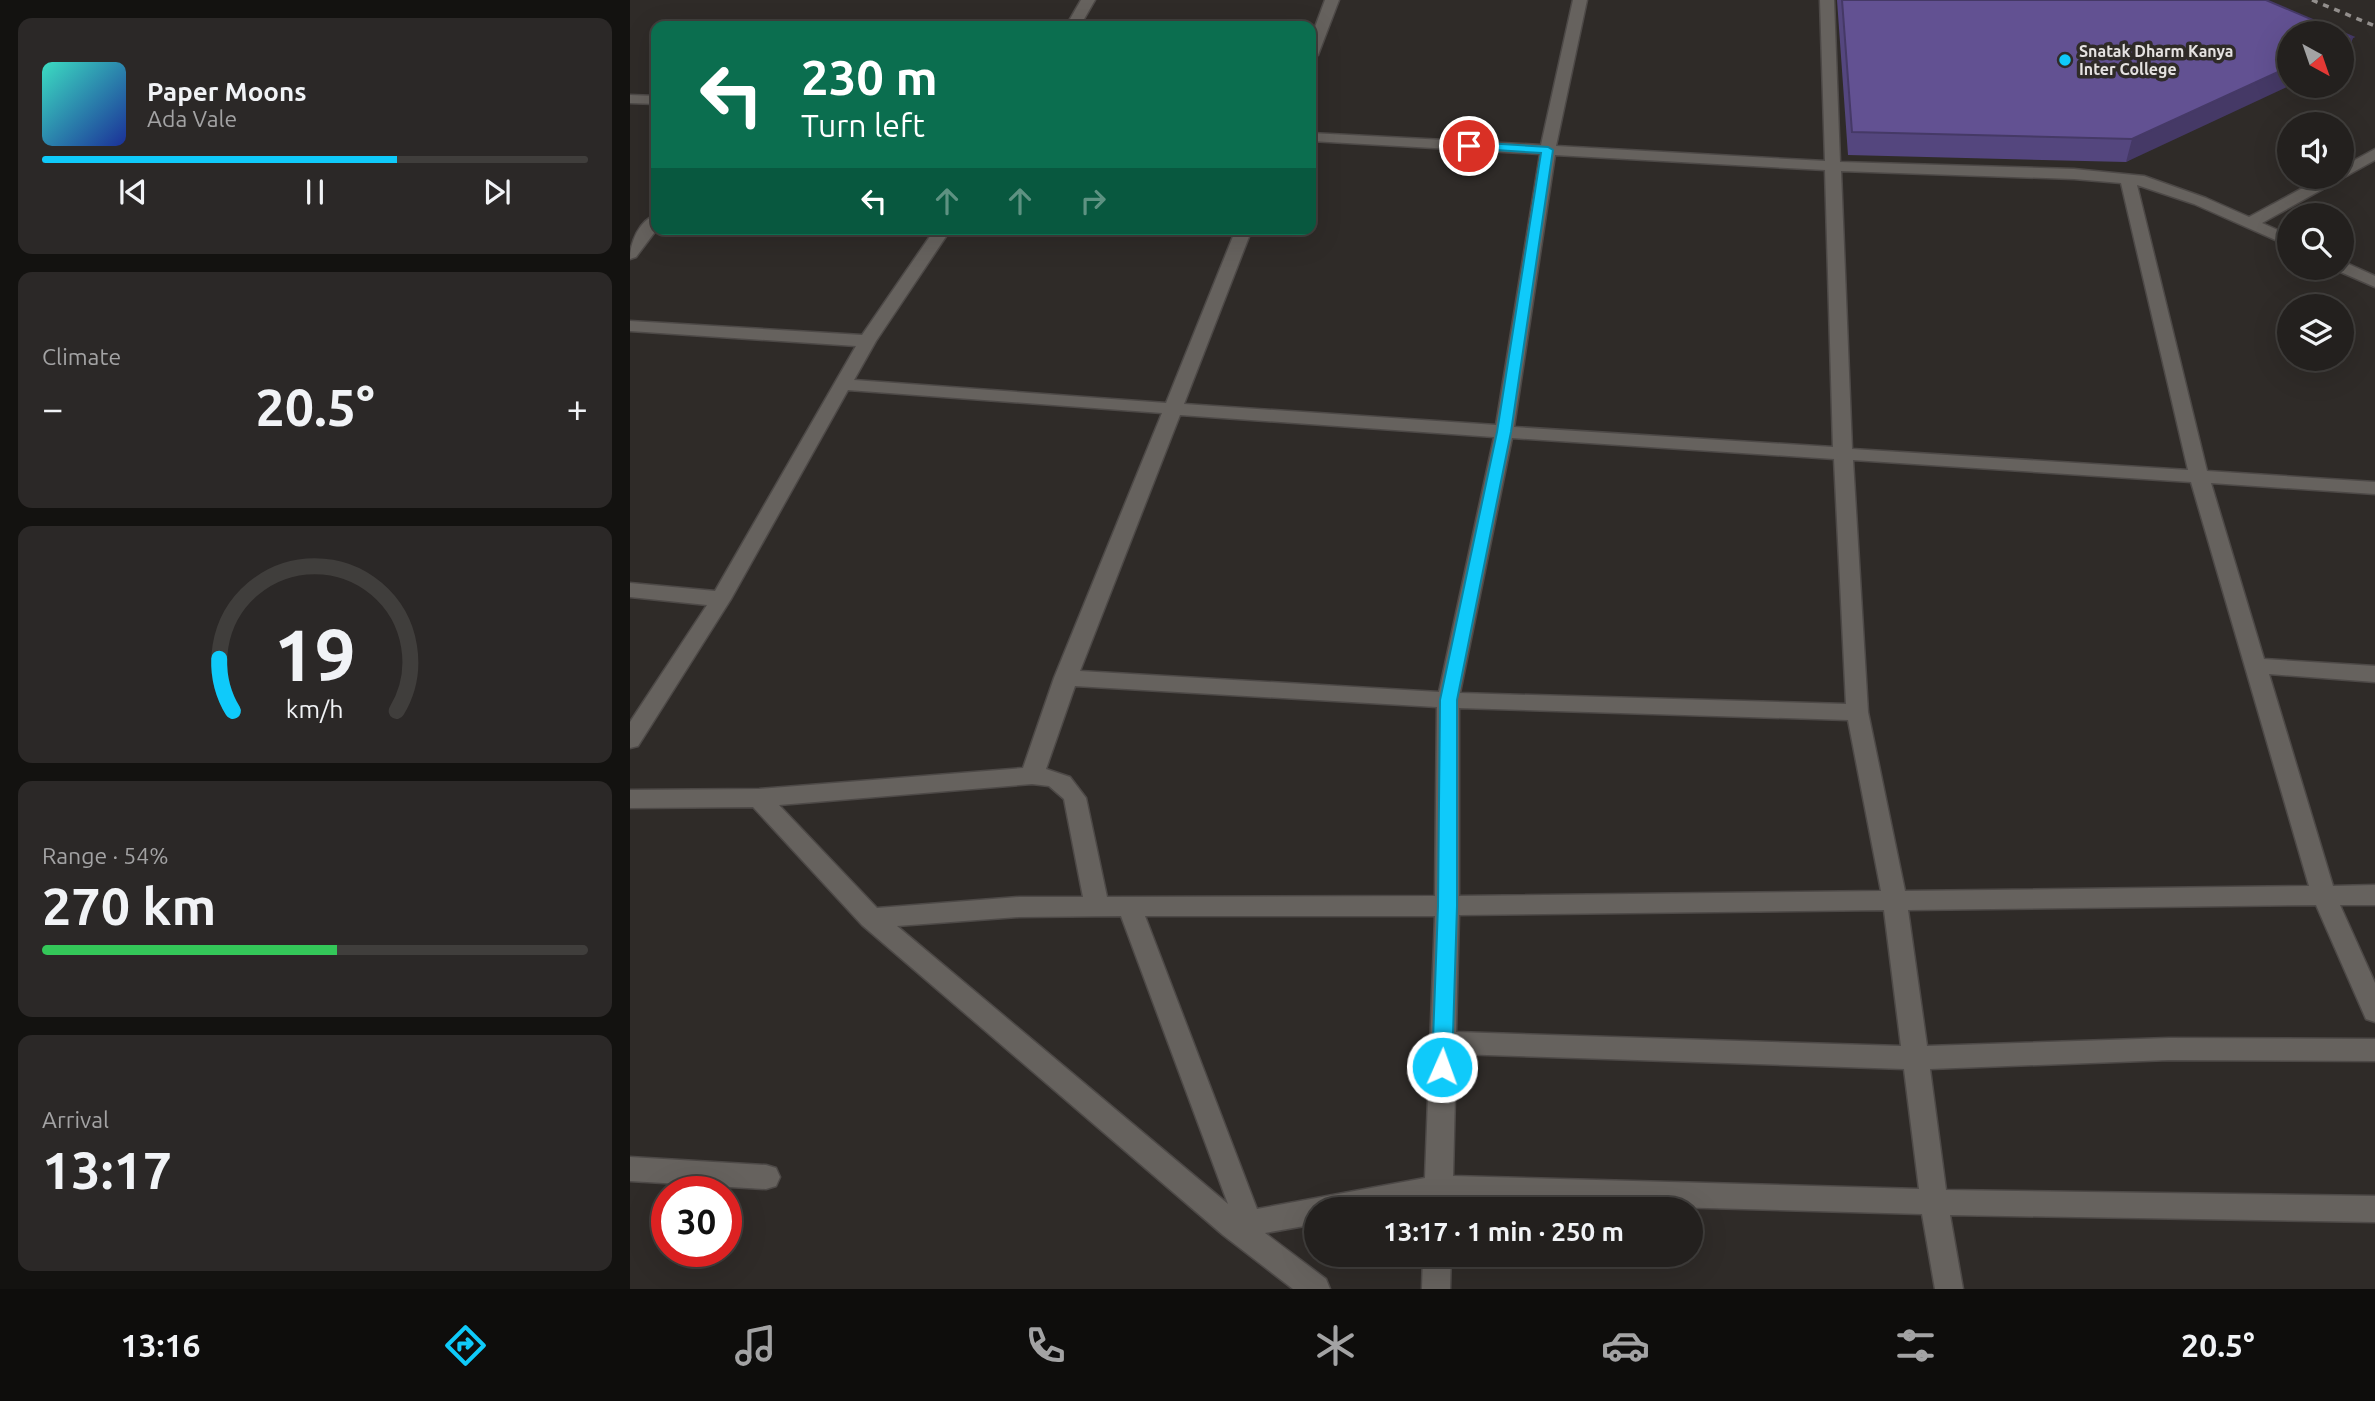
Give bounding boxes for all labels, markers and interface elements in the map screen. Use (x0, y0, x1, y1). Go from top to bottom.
north arrow (2277, 21, 2354, 98)
map controls (2277, 21, 2354, 371)
place label: Snatak Dharm Kanya Inter College (2079, 42, 2234, 78)
icon: left (686, 49, 777, 140)
text: 230 m (801, 49, 938, 104)
marker: Snatak Dharm Kanya Inter College (2057, 52, 2073, 68)
text: Paper Moons (147, 77, 306, 106)
text: Ada Vale (147, 106, 237, 131)
text: Turn left (801, 107, 925, 143)
button: sound (2277, 112, 2354, 189)
pin (1439, 116, 1499, 176)
icon: arrive (1450, 127, 1488, 165)
icon: previous (114, 173, 152, 211)
icon: pause (296, 173, 334, 211)
icon: next (478, 173, 516, 211)
icon: left (855, 182, 893, 220)
icon: ahead (928, 182, 966, 220)
icon: ahead (1001, 182, 1039, 220)
icon: right (1074, 182, 1112, 220)
button: search (2277, 203, 2354, 280)
button: layers (2277, 294, 2354, 371)
text: Climate (42, 344, 121, 369)
text: 20.5° (255, 378, 375, 436)
text: − (42, 387, 63, 429)
text: + (567, 387, 588, 429)
text: 19 (274, 613, 356, 695)
text: km/h (286, 694, 344, 722)
text: Range · 54% (42, 843, 169, 868)
text: 270 km (42, 877, 216, 935)
position arrow (1405, 1030, 1479, 1104)
text: Arrival (42, 1107, 109, 1132)
text: 13:17 (42, 1141, 172, 1199)
speed limit sign: 30 (651, 1176, 742, 1267)
text: 13:17 · 1 min · 250 m (1383, 1217, 1624, 1246)
icon: directions (441, 1321, 490, 1370)
icon: music (731, 1321, 780, 1370)
icon: phone (1021, 1321, 1070, 1370)
icon: climate (1311, 1321, 1360, 1370)
icon: car (1601, 1321, 1650, 1370)
icon: filters (1891, 1321, 1940, 1370)
text: 13:16 (120, 1327, 201, 1363)
text: 20.5° (2181, 1327, 2254, 1363)

